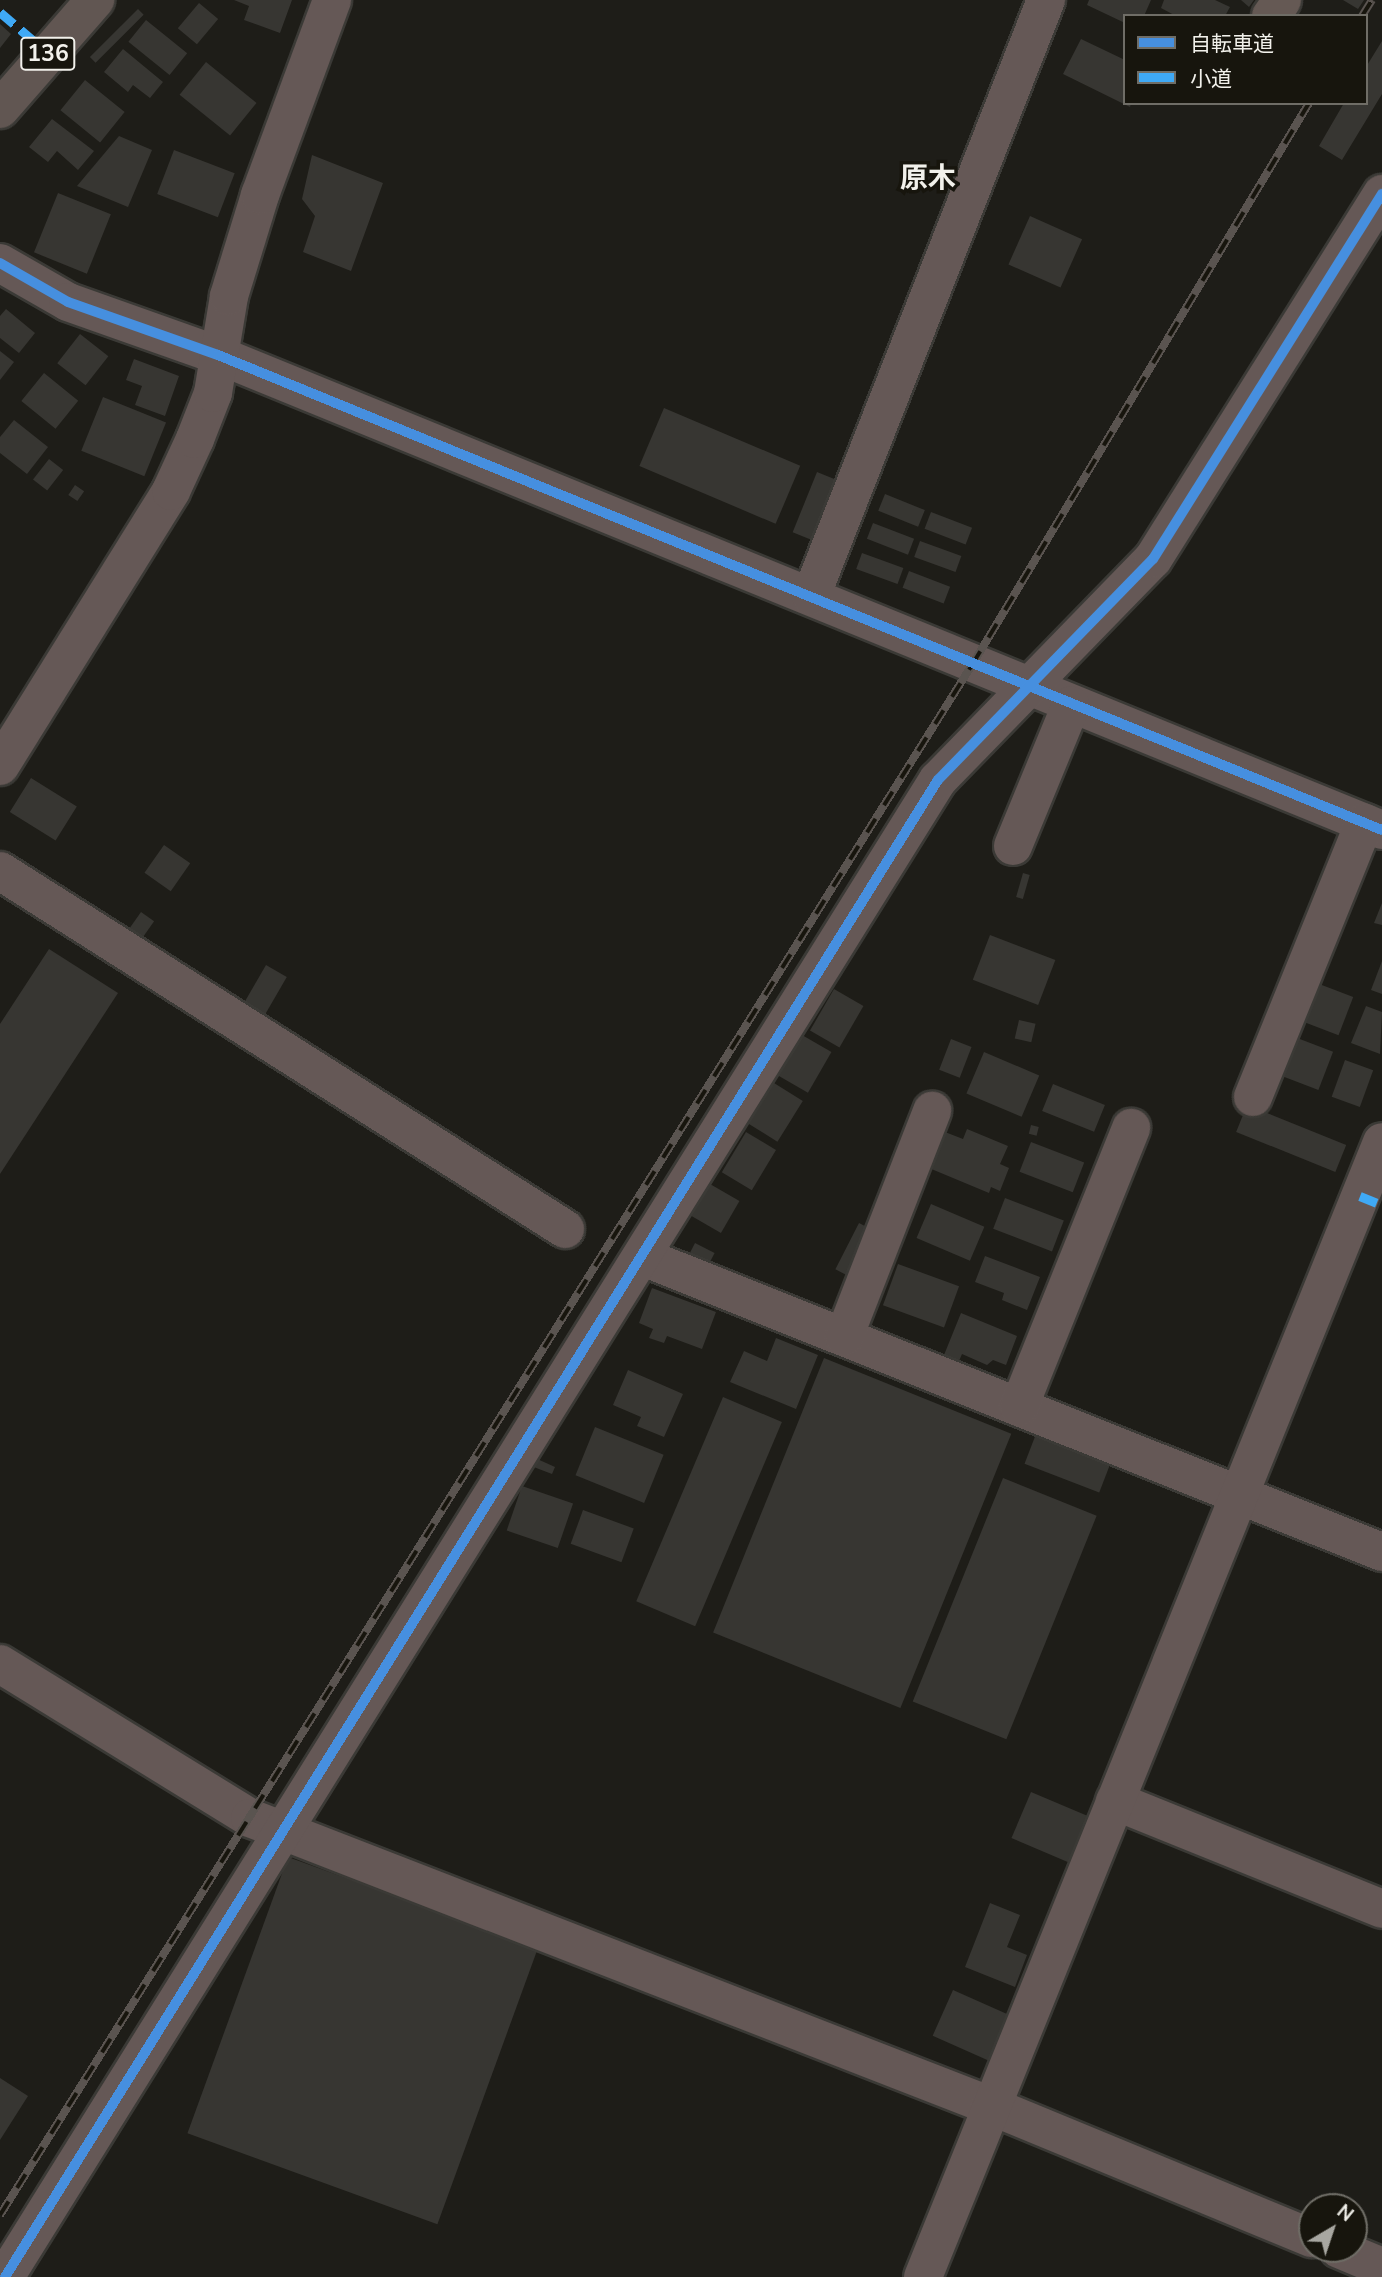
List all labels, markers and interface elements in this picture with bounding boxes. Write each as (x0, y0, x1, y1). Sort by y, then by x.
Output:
legend (1123, 14, 1368, 105)
text: 自転車道 (1190, 30, 1274, 58)
road number: 136 (20, 34, 76, 74)
text: 小道 (1190, 65, 1232, 93)
district label: 原木 (900, 161, 956, 195)
north arrow (1298, 2193, 1368, 2263)
text: N (1331, 2199, 1359, 2228)

